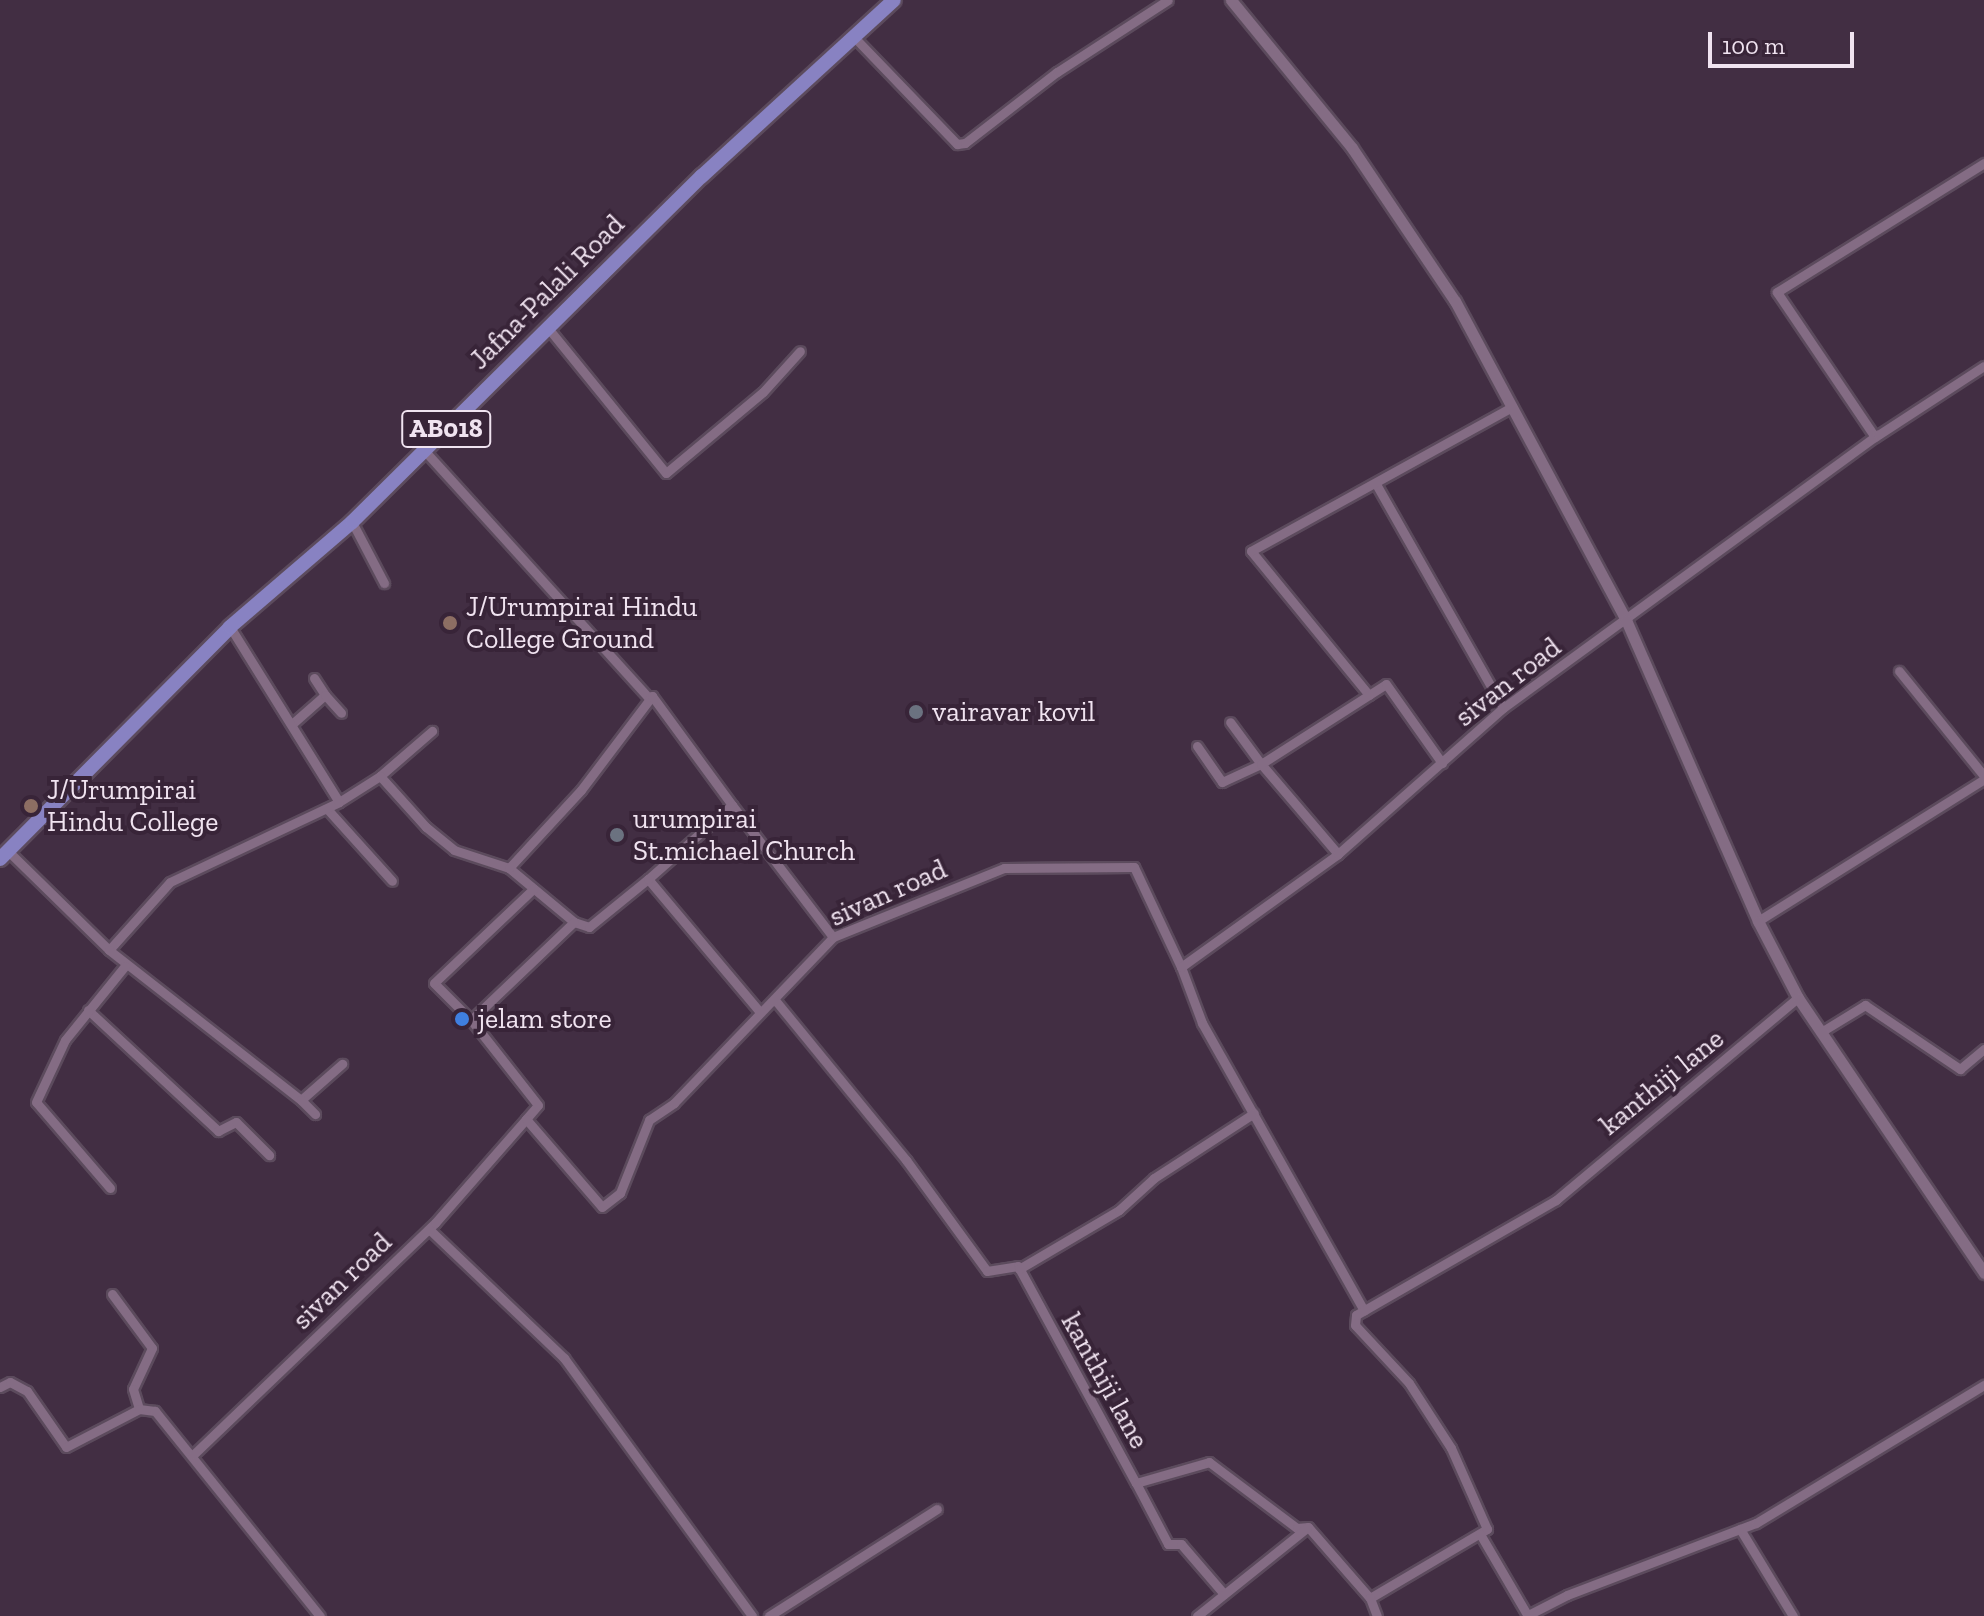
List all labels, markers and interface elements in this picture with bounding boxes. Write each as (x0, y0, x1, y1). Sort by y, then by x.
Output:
scale bar (1712, 16, 1858, 66)
text: 100 m (1722, 31, 1785, 60)
street label: Jafna-Palali Road (463, 208, 631, 376)
road number: AB018 (400, 407, 492, 451)
place label: J/Urumpirai Hindu College Ground (466, 590, 698, 656)
marker: J/Urumpirai Hindu College Ground (441, 614, 459, 632)
street label: sivan road (1448, 630, 1568, 734)
place label: vairavar kovil (932, 695, 1096, 729)
marker: vairavar kovil (907, 703, 925, 721)
place label: J/Urumpirai Hindu College (47, 773, 218, 839)
marker: J/Urumpirai Hindu College (22, 797, 40, 815)
place label: urumpirai St.michael Church (633, 802, 855, 868)
marker: urumpirai St.michael Church (608, 826, 626, 844)
street label: sivan road (824, 852, 952, 934)
place label: jelam store (478, 1002, 612, 1036)
marker: jelam store (453, 1010, 471, 1028)
street label: kanthiji lane (1593, 1022, 1731, 1142)
street label: sivan road (285, 1226, 399, 1336)
street label: kanthiji lane (1054, 1307, 1156, 1455)

